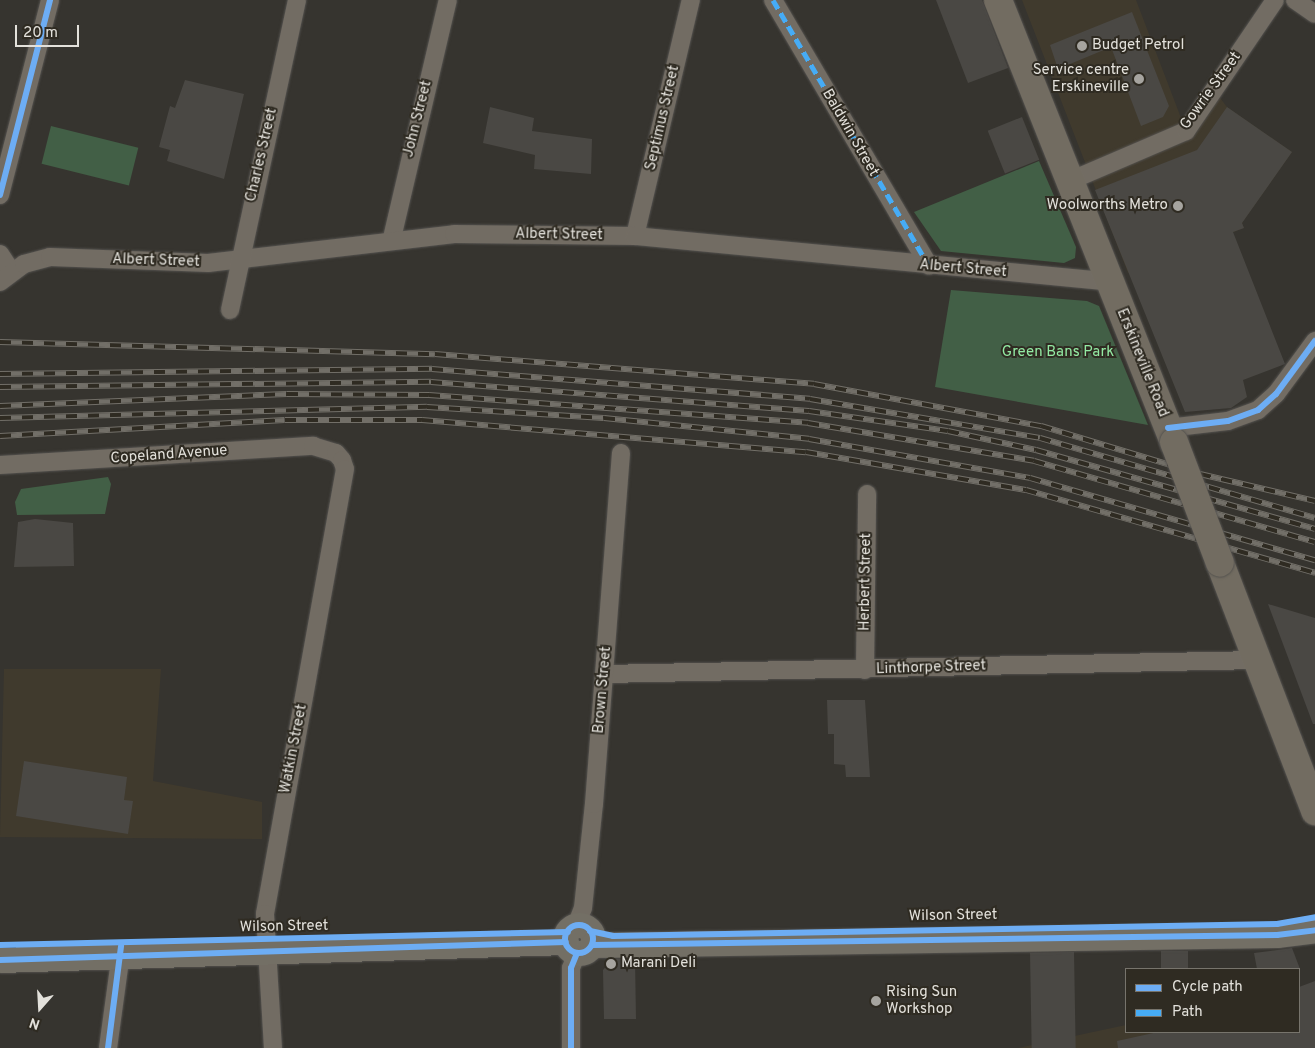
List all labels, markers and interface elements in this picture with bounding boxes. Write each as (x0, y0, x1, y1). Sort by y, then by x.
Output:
scale bar (18, 15, 81, 47)
text: 20 m (23, 24, 58, 43)
place label: Budget Petrol (1092, 37, 1184, 55)
marker: Budget Petrol (1076, 40, 1088, 52)
street label: Gowrie Street (1177, 49, 1245, 133)
place label: Service centre Erskineville (1033, 61, 1129, 96)
street label: Septimus Street (642, 64, 684, 172)
marker: Service centre Erskineville (1133, 73, 1145, 85)
street label: John Street (400, 79, 436, 159)
street label: Baldwin Street (818, 86, 882, 180)
street label: Charles Street (242, 106, 282, 204)
place label: Woolworths Metro (1047, 197, 1168, 215)
marker: Woolworths Metro (1172, 200, 1184, 212)
street label: Albert Street (515, 225, 603, 245)
street label: Albert Street (112, 250, 200, 272)
street label: Albert Street (919, 256, 1007, 282)
street label: Erskineville Road (1112, 306, 1172, 420)
park label: Green Bans Park (1002, 344, 1114, 362)
street label: Copeland Avenue (110, 442, 228, 468)
street label: Herbert Street (856, 533, 876, 631)
street label: Brown Street (590, 646, 616, 734)
street label: Linthorpe Street (876, 657, 986, 679)
street label: Watkin Street (277, 703, 311, 795)
street label: Wilson Street (908, 906, 998, 926)
street label: Wilson Street (239, 917, 329, 937)
place label: Marani Deli (621, 955, 696, 973)
marker: Marani Deli (605, 958, 617, 970)
legend (1125, 968, 1300, 1033)
text: Cycle path (1172, 978, 1243, 997)
north arrow (15, 983, 65, 1033)
place label: Rising Sun Workshop (886, 983, 957, 1018)
marker: Rising Sun Workshop (870, 995, 882, 1007)
text: Path (1172, 1003, 1203, 1022)
text: N (27, 1013, 42, 1032)

